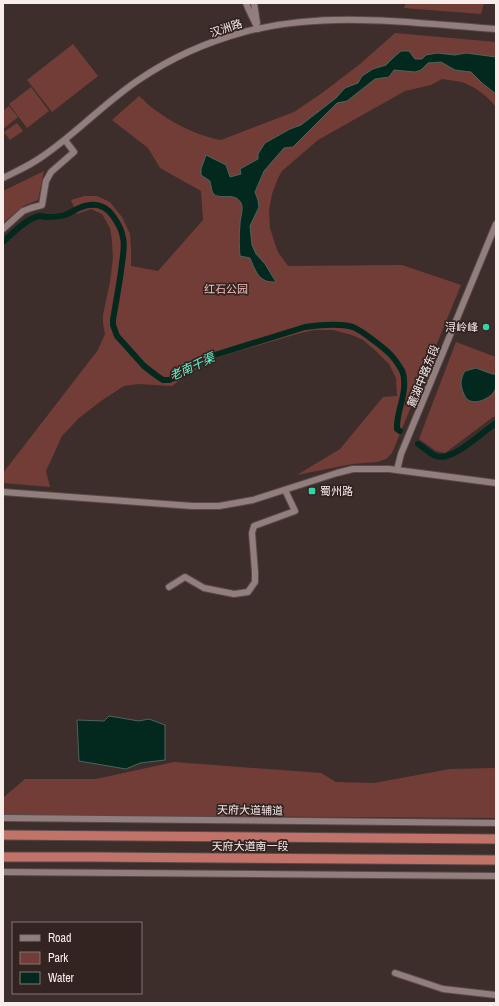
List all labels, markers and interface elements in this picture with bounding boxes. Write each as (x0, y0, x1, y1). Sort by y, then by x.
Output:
street label: 汉洲路 (208, 16, 244, 40)
park label: 红石公园 (204, 282, 248, 296)
place label: 浔岭峰 (445, 320, 478, 334)
marker: 浔岭峰 (481, 322, 491, 332)
street label: 麓湖中路东段 (404, 343, 442, 409)
water label: 老南干渠 (167, 349, 219, 384)
place label: 蜀州路 (320, 484, 353, 498)
marker: 蜀州路 (307, 486, 317, 496)
street label: 天府大道辅道 (217, 802, 283, 818)
street label: 天府大道南一段 (212, 839, 289, 853)
legend (12, 922, 142, 994)
text: Road (48, 930, 72, 946)
text: Park (48, 950, 68, 966)
text: Water (48, 970, 75, 986)

